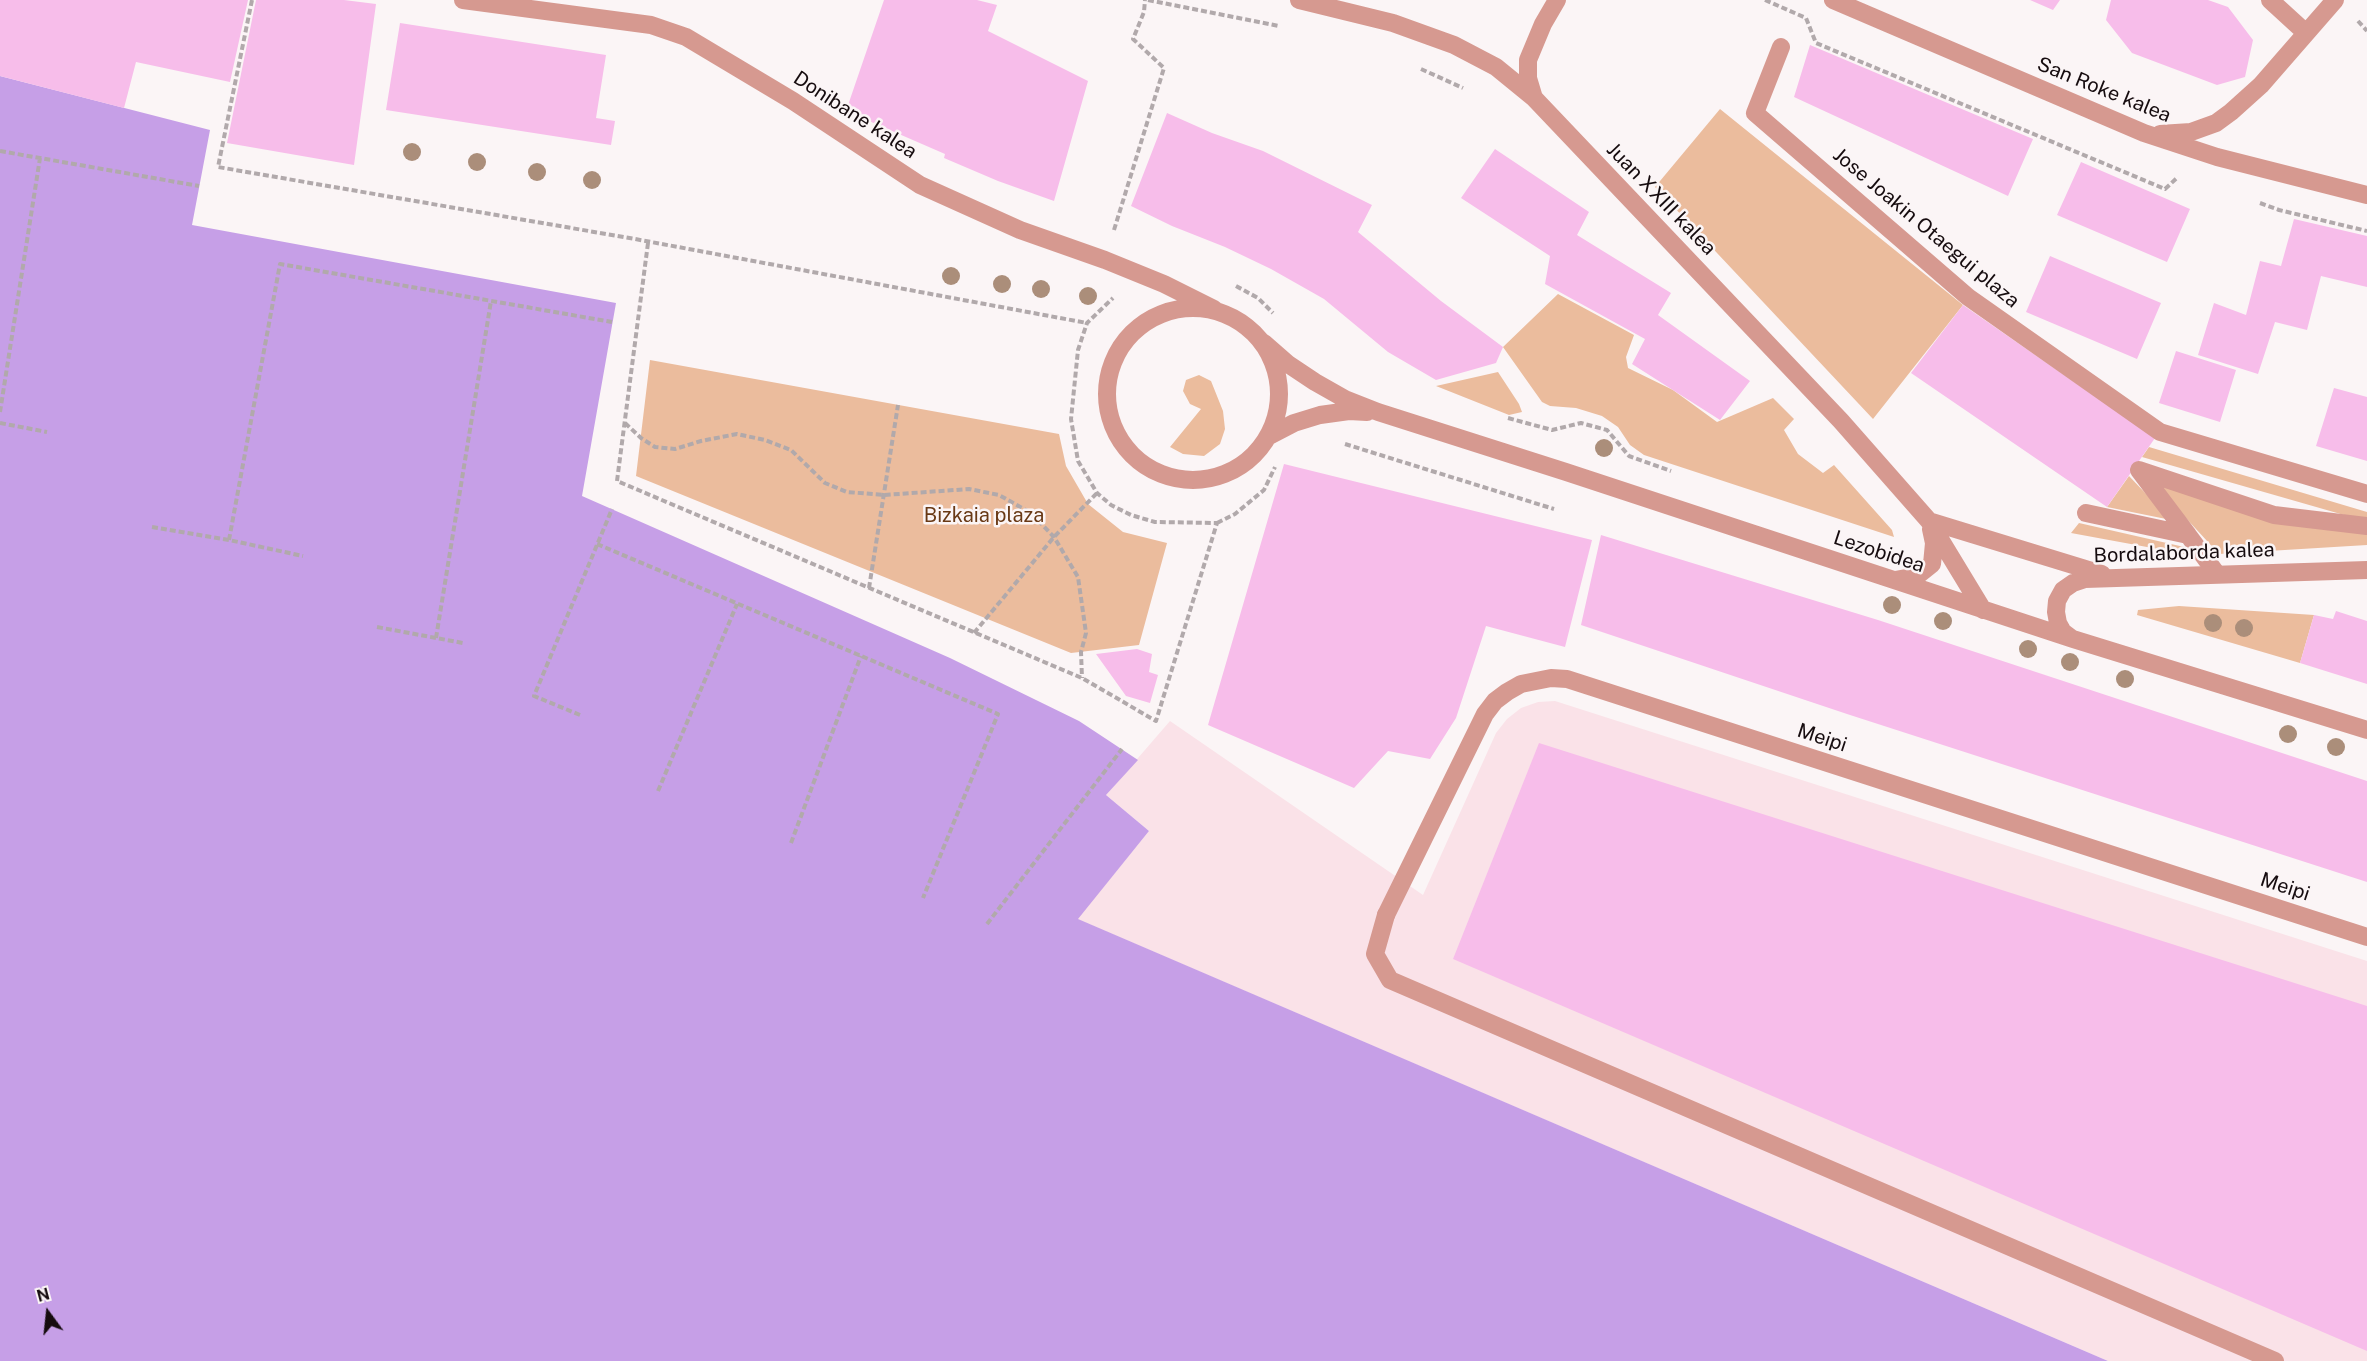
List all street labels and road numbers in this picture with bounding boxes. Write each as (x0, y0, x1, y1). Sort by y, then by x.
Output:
street label: San Roke kalea (2034, 52, 2174, 128)
street label: Donibane kalea (789, 66, 921, 164)
street label: Juan XXIII kalea (1601, 138, 1721, 260)
street label: Jose Joakin Otaegui plaza (1828, 143, 2024, 313)
street label: Lezobidea (1831, 526, 1927, 578)
street label: Bordalaborda kalea (2093, 538, 2275, 568)
street label: Meipi (1794, 719, 1850, 757)
street label: Meipi (2257, 868, 2313, 906)

